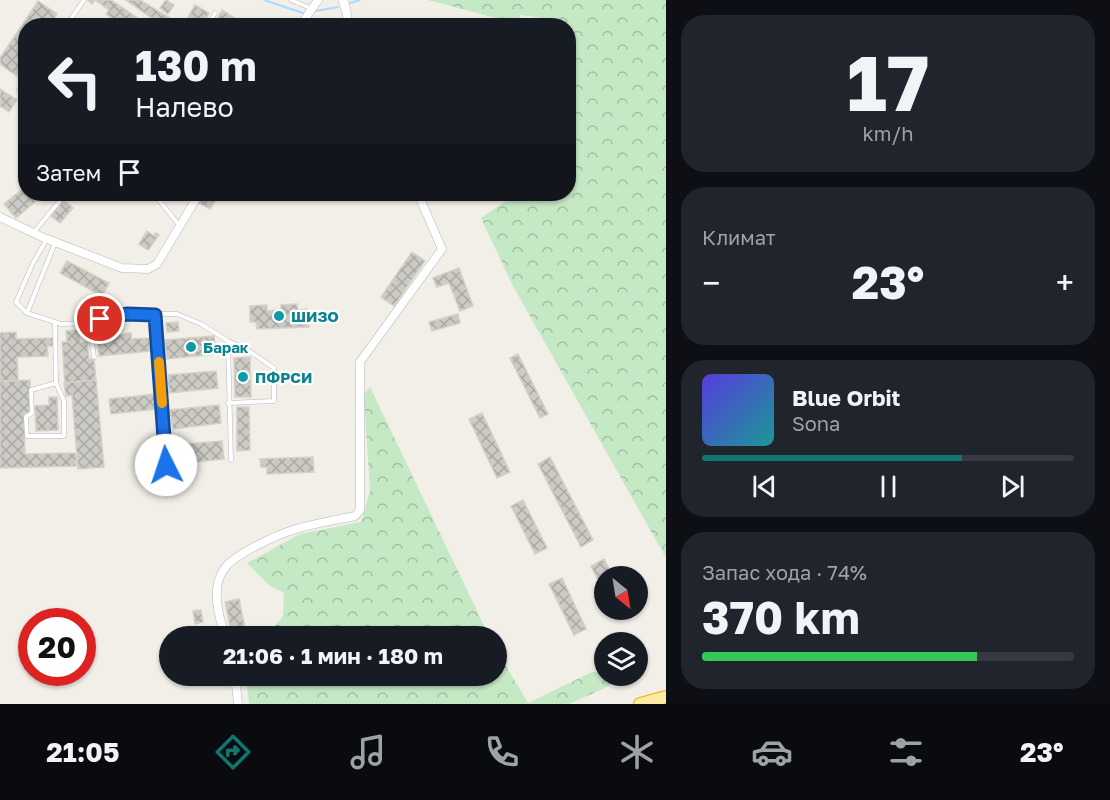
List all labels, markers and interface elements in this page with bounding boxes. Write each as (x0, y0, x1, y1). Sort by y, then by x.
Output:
text: 17 (847, 35, 929, 128)
text: 130 m (135, 40, 257, 90)
icon: left (36, 42, 114, 120)
text: Налево (135, 91, 234, 123)
text: km/h (863, 121, 913, 145)
icon: arrive (113, 156, 146, 189)
text: Затем (36, 159, 101, 186)
text: Климат (702, 225, 776, 249)
text: 23° (852, 255, 924, 309)
text: − (702, 263, 720, 302)
text: + (1056, 263, 1074, 302)
pin (74, 293, 125, 344)
icon: arrive (83, 302, 116, 335)
place label: ШИЗО (291, 307, 339, 325)
marker: ШИЗО (272, 309, 286, 323)
place label: Барак (203, 338, 249, 356)
marker: Барак (184, 340, 198, 354)
place label: ПФРСИ (255, 368, 312, 386)
marker: ПФРСИ (236, 370, 250, 384)
text: Blue Orbit (792, 384, 900, 411)
text: Sona (792, 411, 840, 435)
position arrow (134, 433, 198, 497)
icon: previous (748, 470, 781, 503)
icon: pause (872, 470, 905, 503)
icon: next (996, 470, 1029, 503)
text: Запас хода · 74% (702, 560, 867, 584)
north arrow (594, 566, 648, 620)
map controls (594, 566, 648, 686)
text: 370 km (702, 590, 860, 644)
speed limit sign: 20 (18, 608, 96, 686)
button: layers (594, 632, 648, 686)
text: 21:06 · 1 мин · 180 m (223, 642, 443, 669)
icon: directions (212, 731, 254, 773)
icon: music (347, 731, 389, 773)
icon: phone (481, 731, 523, 773)
icon: climate (616, 731, 658, 773)
icon: car (751, 731, 793, 773)
icon: filters (885, 731, 927, 773)
text: 21:05 (46, 736, 119, 768)
text: 23° (1020, 736, 1064, 768)

